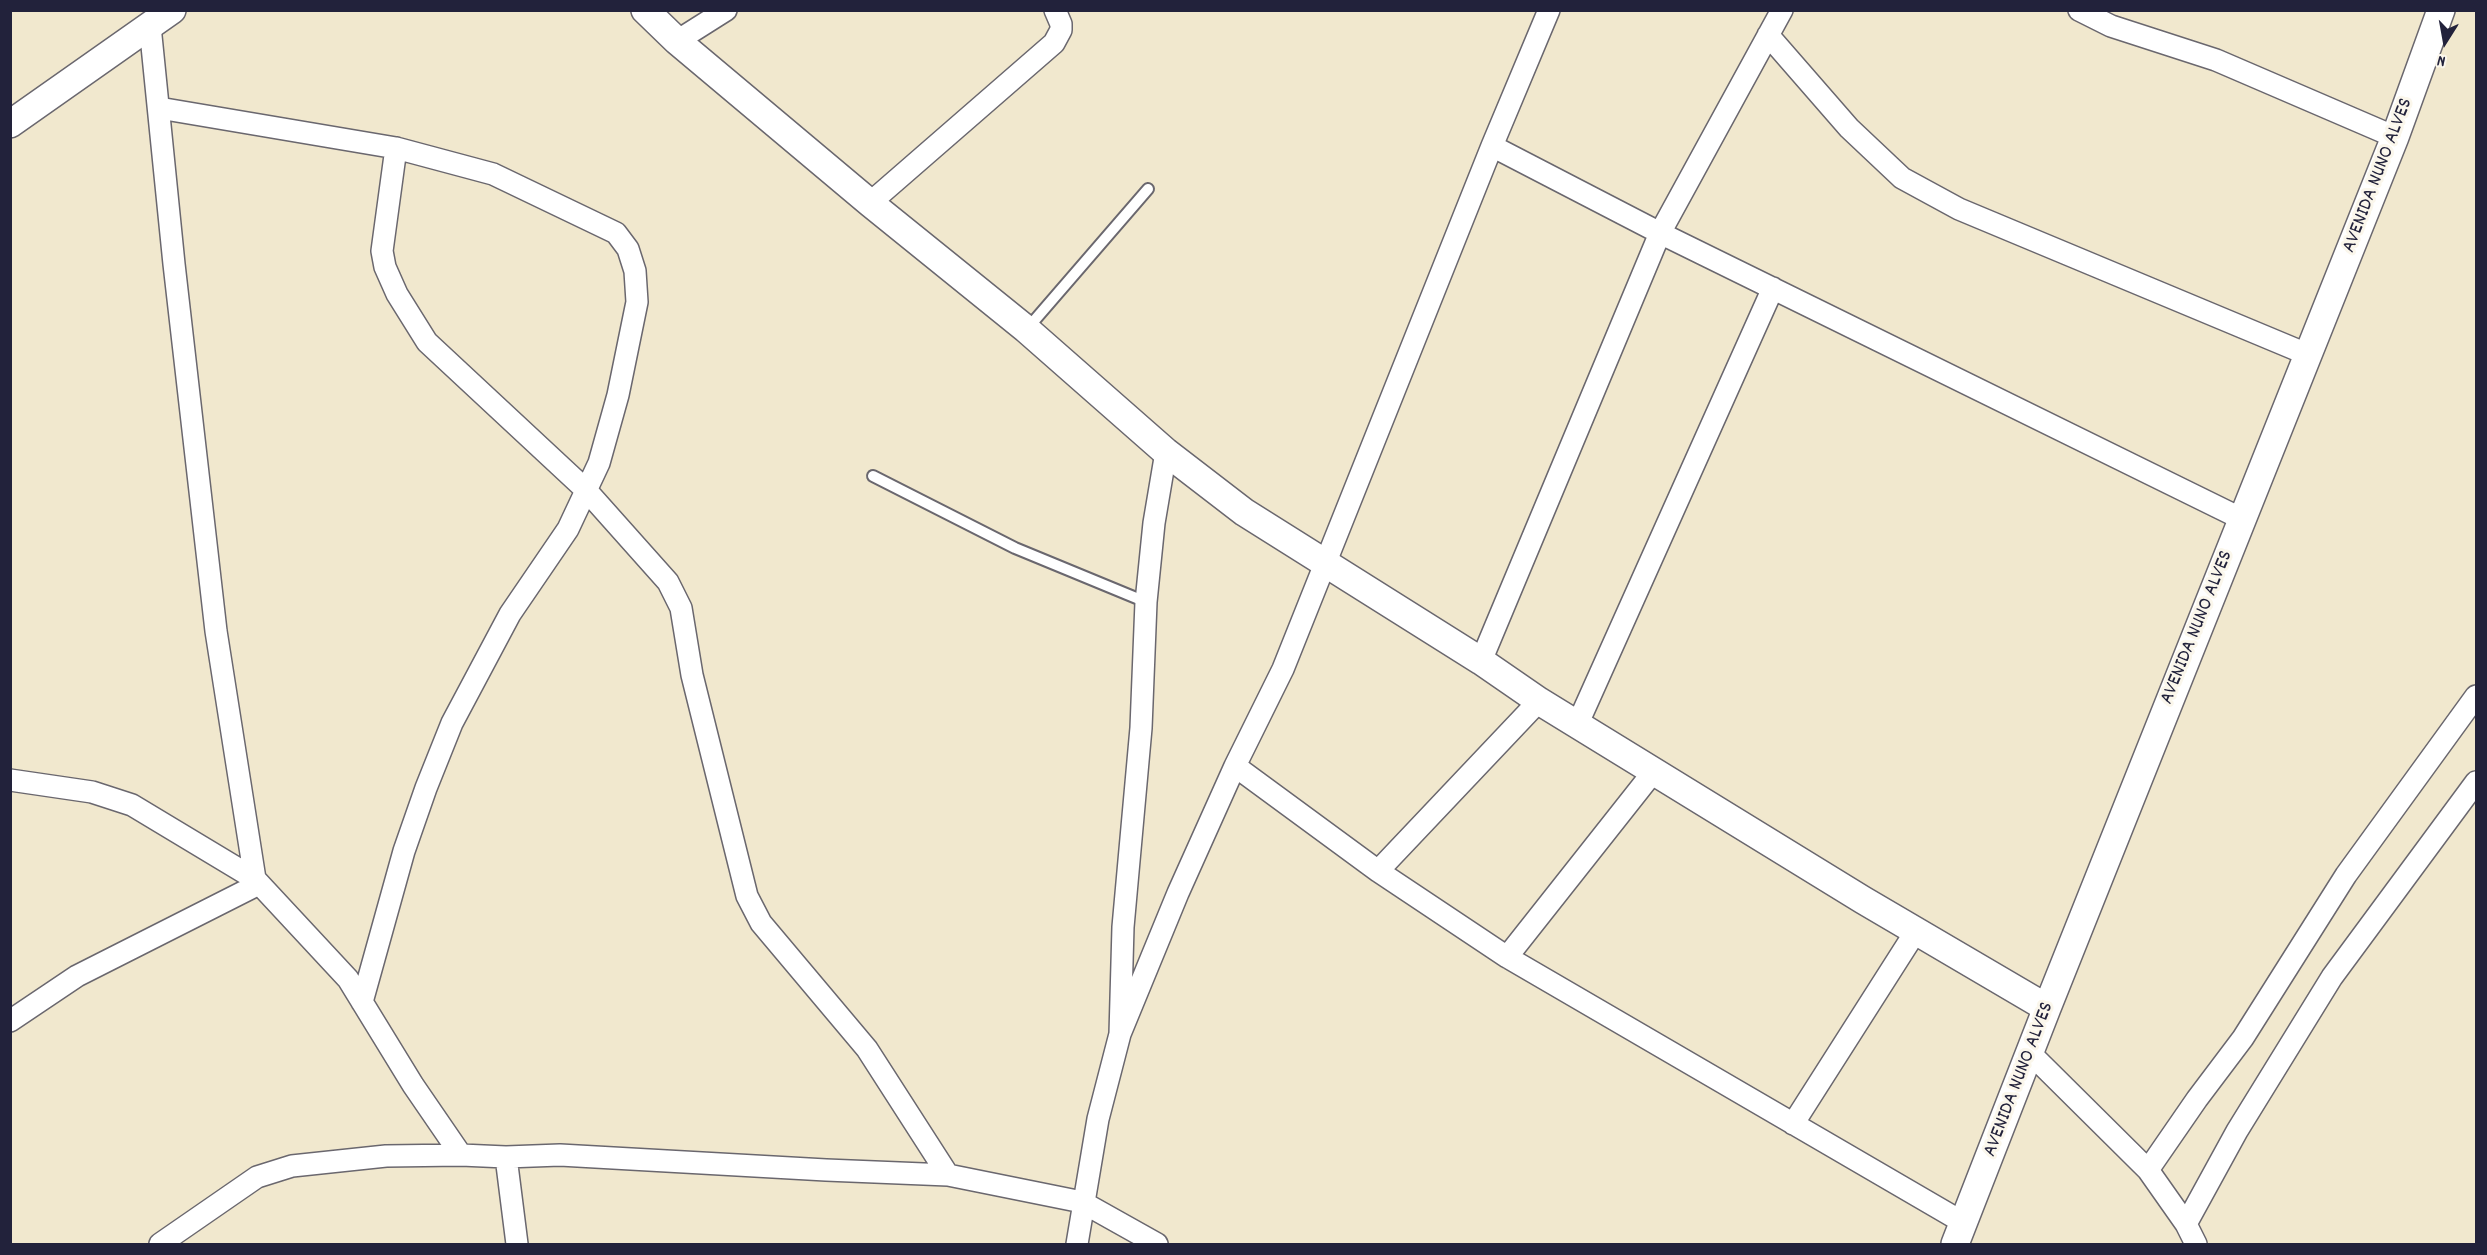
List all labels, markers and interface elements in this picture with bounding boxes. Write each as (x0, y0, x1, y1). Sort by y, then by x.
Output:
north arrow (2415, 12, 2475, 72)
text: N (2435, 48, 2448, 72)
street label: AVENIDA NUNO ALVES (2338, 95, 2420, 257)
street label: AVENIDA NUNO ALVES (2156, 548, 2240, 708)
street label: AVENIDA NUNO ALVES (1979, 999, 2061, 1161)

